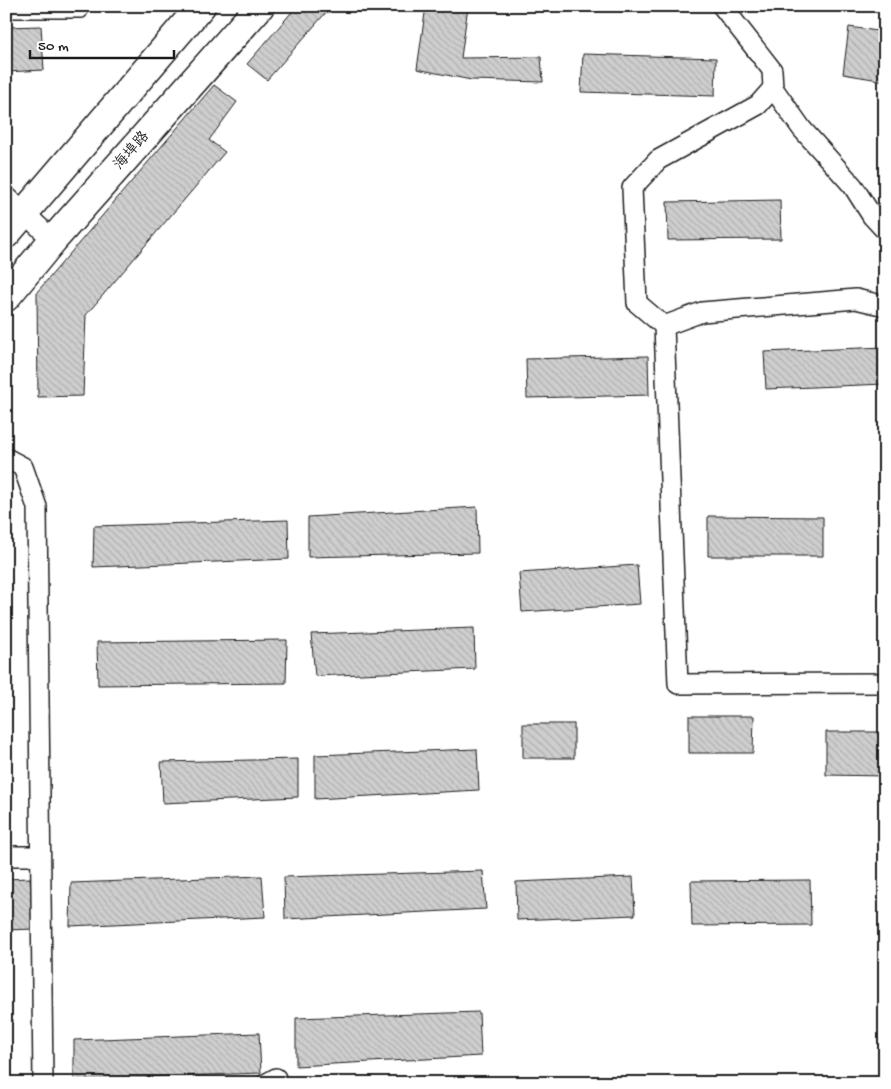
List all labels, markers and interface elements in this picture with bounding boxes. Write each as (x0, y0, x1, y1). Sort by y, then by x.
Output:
scale bar (30, 28, 174, 60)
text: 50 m (38, 38, 69, 56)
street label: 海埠路 (110, 128, 154, 174)

